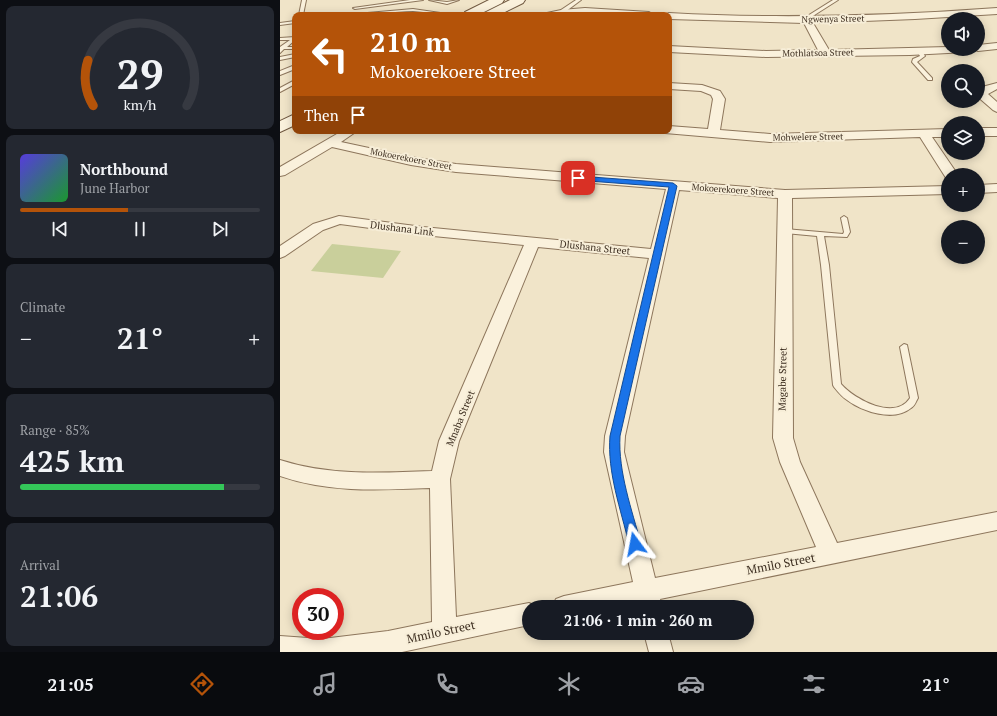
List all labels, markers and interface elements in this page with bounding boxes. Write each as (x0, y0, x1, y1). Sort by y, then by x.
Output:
street label: Ngwenya Street (801, 12, 865, 26)
map controls (941, 12, 985, 264)
button: sound (941, 12, 985, 56)
text: 210 m (370, 23, 451, 60)
icon: left (304, 28, 356, 80)
text: 29 (116, 45, 164, 100)
street label: Mothlatsoa Street (782, 46, 855, 60)
text: Mokoerekoere Street (370, 59, 536, 83)
button: search (941, 64, 985, 108)
text: km/h (124, 94, 157, 113)
icon: arrive (347, 104, 369, 126)
text: Then (304, 105, 339, 125)
button: layers (941, 116, 985, 160)
street label: Mohwelere Street (773, 130, 844, 144)
street label: Mokoerekoere Street (369, 145, 454, 173)
text: Northbound (80, 159, 168, 179)
pin (561, 161, 595, 195)
icon: arrive (567, 167, 589, 189)
button: + (941, 168, 985, 212)
text: June Harbor (80, 179, 150, 197)
street label: Mokoerekoere Street (691, 181, 775, 199)
icon: previous (49, 218, 71, 240)
icon: pause (129, 218, 151, 240)
icon: next (209, 218, 231, 240)
street label: Dlushana Link (369, 218, 435, 239)
button: − (941, 220, 985, 264)
street label: Dlushana Street (559, 237, 631, 258)
text: Climate (20, 298, 65, 316)
text: 21° (117, 318, 163, 358)
text: − (20, 324, 32, 353)
text: + (248, 324, 260, 353)
street label: Magabe Street (775, 347, 790, 411)
street label: Mnaba Street (443, 388, 478, 448)
text: Range · 85% (20, 421, 90, 439)
text: 425 km (20, 441, 124, 481)
position arrow (614, 523, 656, 565)
street label: Mmilo Street (745, 549, 817, 578)
text: Arrival (20, 556, 60, 574)
text: 21:06 (20, 576, 98, 616)
speed limit sign: 30 (292, 588, 344, 640)
text: 21:06 · 1 min · 260 m (564, 610, 712, 630)
street label: Mmilo Street (405, 617, 477, 646)
icon: directions (188, 670, 216, 698)
icon: music (311, 670, 339, 698)
icon: phone (433, 670, 461, 698)
icon: climate (555, 670, 583, 698)
icon: car (677, 670, 705, 698)
icon: filters (800, 670, 828, 698)
text: 21:05 (47, 672, 94, 696)
text: 21° (922, 672, 950, 696)

